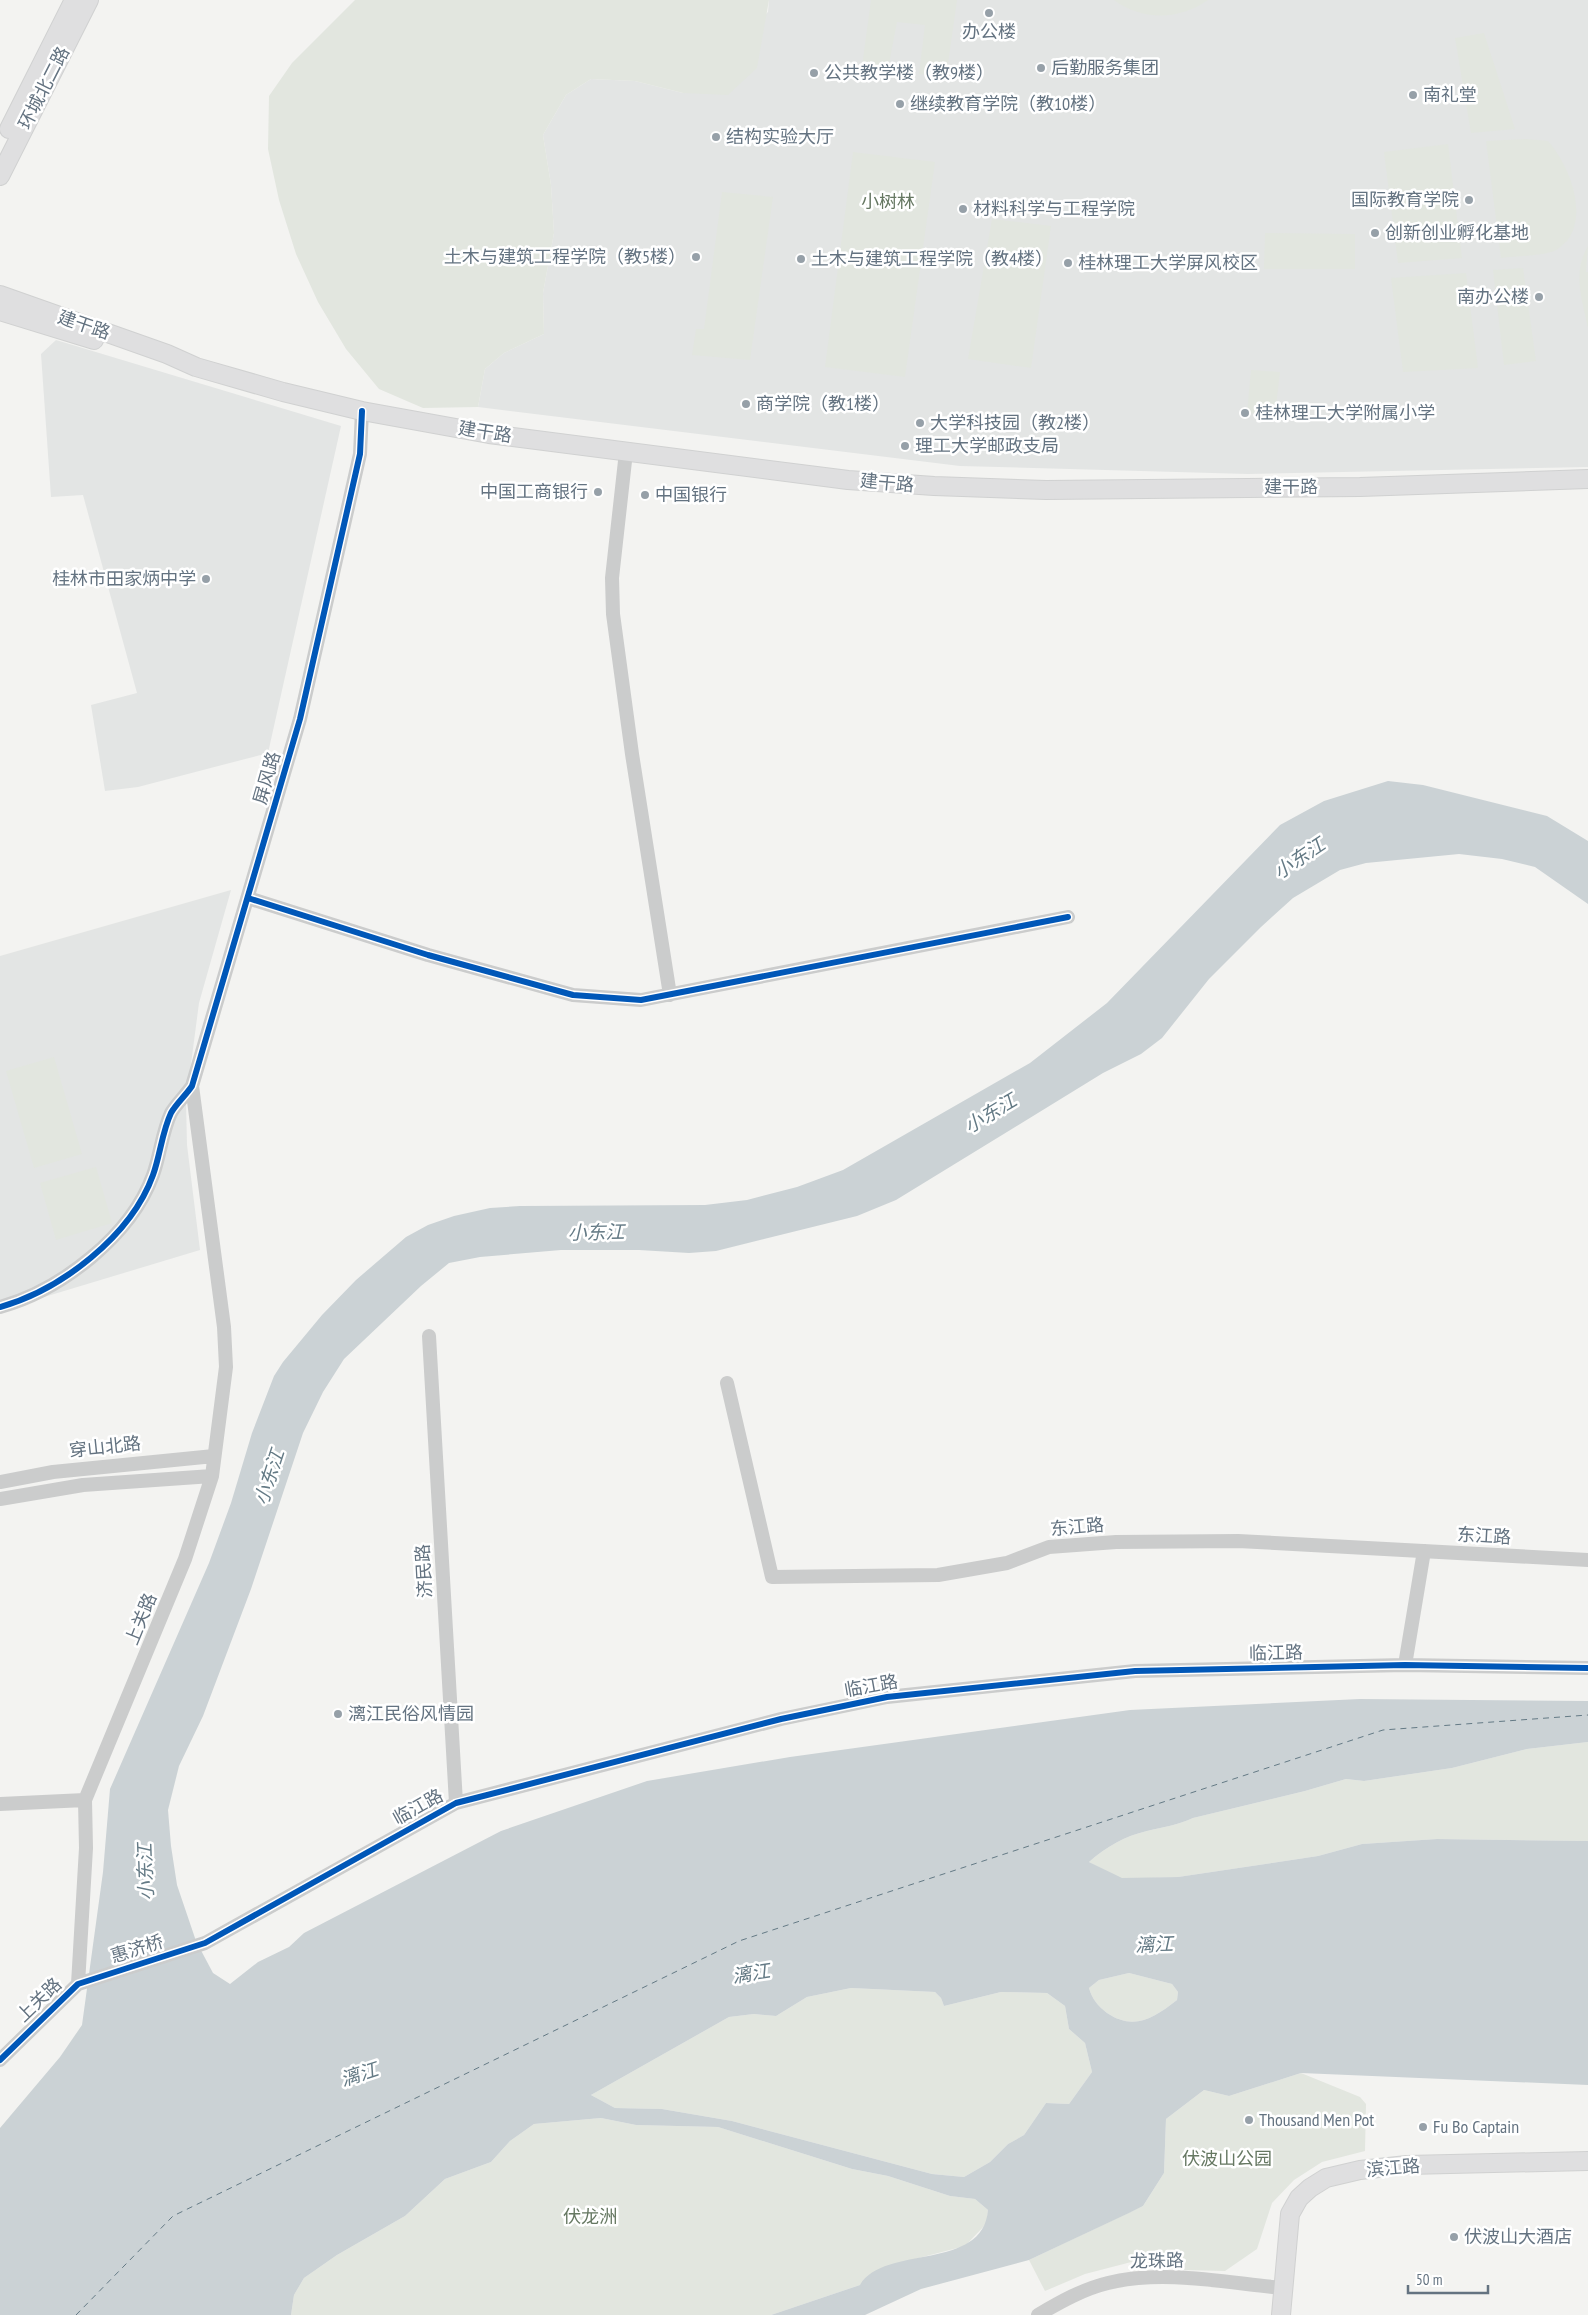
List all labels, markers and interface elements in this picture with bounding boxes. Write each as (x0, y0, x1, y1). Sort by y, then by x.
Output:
marker: 办公楼 (983, 7, 995, 19)
place label: 办公楼 (962, 20, 1016, 43)
street label: 环城北二路 (13, 42, 74, 133)
place label: 后勤服务集团 (1051, 56, 1159, 79)
place label: 公共教学楼（教9楼） (824, 61, 994, 84)
marker: 后勤服务集团 (1035, 62, 1047, 74)
marker: 公共教学楼（教9楼） (808, 67, 820, 79)
place label: 南礼堂 (1423, 83, 1477, 106)
marker: 南礼堂 (1407, 89, 1419, 101)
place label: 继续教育学院（教10楼） (910, 92, 1106, 115)
marker: 继续教育学院（教10楼） (894, 98, 906, 110)
place label: 结构实验大厅 (726, 125, 834, 148)
marker: 结构实验大厅 (710, 131, 722, 143)
place label: 国际教育学院 (1351, 188, 1459, 211)
park label: 小树林 (861, 190, 915, 213)
marker: 国际教育学院 (1463, 194, 1475, 206)
place label: 材料科学与工程学院 (973, 197, 1135, 220)
marker: 材料科学与工程学院 (957, 203, 969, 215)
place label: 创新创业孵化基地 (1385, 221, 1529, 244)
marker: 创新创业孵化基地 (1369, 227, 1381, 239)
place label: 土木与建筑工程学院（教5楼） (444, 245, 686, 268)
place label: 土木与建筑工程学院（教4楼） (811, 247, 1053, 270)
marker: 土木与建筑工程学院（教5楼） (690, 251, 702, 263)
place label: 桂林理工大学屏风校区 (1078, 251, 1258, 274)
marker: 土木与建筑工程学院（教4楼） (795, 253, 807, 265)
marker: 桂林理工大学屏风校区 (1062, 257, 1074, 269)
place label: 南办公楼 (1457, 285, 1529, 308)
marker: 南办公楼 (1533, 291, 1545, 303)
street label: 建干路 (55, 305, 113, 344)
place label: 商学院（教1楼） (756, 392, 890, 415)
marker: 商学院（教1楼） (740, 398, 752, 410)
place label: 桂林理工大学附属小学 (1255, 401, 1435, 424)
marker: 桂林理工大学附属小学 (1239, 407, 1251, 419)
place label: 大学科技园（教2楼） (930, 411, 1100, 434)
street label: 建干路 (457, 416, 514, 447)
marker: 大学科技园（教2楼） (914, 417, 926, 429)
place label: 理工大学邮政支局 (915, 434, 1059, 457)
marker: 理工大学邮政支局 (899, 440, 911, 452)
street label: 建干路 (859, 469, 915, 496)
street label: 建干路 (1264, 475, 1318, 498)
place label: 中国工商银行 (480, 480, 588, 503)
place label: 中国银行 (655, 483, 727, 506)
marker: 中国工商银行 (592, 486, 604, 498)
marker: 中国银行 (639, 489, 651, 501)
place label: 桂林市田家炳中学 (52, 567, 196, 590)
marker: 桂林市田家炳中学 (200, 573, 212, 585)
street label: 屏风路 (248, 749, 285, 807)
water label: 小东江 (1269, 831, 1331, 884)
water label: 小东江 (959, 1087, 1022, 1138)
water label: 小东江 (567, 1219, 627, 1244)
street label: 穿山北路 (68, 1431, 142, 1462)
water label: 小东江 (249, 1444, 290, 1508)
street label: 东江路 (1049, 1513, 1105, 1540)
street label: 东江路 (1456, 1523, 1512, 1548)
street label: 济民路 (411, 1543, 436, 1599)
street label: 上关路 (120, 1589, 161, 1648)
street label: 临江路 (1249, 1641, 1303, 1664)
street label: 临江路 (842, 1669, 899, 1702)
place label: 漓江民俗风情园 (348, 1702, 474, 1725)
marker: 漓江民俗风情园 (332, 1708, 344, 1720)
street label: 临江路 (389, 1783, 447, 1830)
water label: 小东江 (132, 1841, 158, 1901)
street label: 惠济桥 (108, 1930, 166, 1967)
water label: 漓江 (1135, 1931, 1175, 1957)
water label: 漓江 (730, 1958, 774, 1988)
street label: 上关路 (11, 1973, 66, 2027)
water label: 漓江 (337, 2056, 383, 2091)
place label: Thousand Men Pot (1259, 2108, 1374, 2131)
marker: Thousand Men Pot (1243, 2114, 1255, 2126)
place label: Fu Bo Captain (1433, 2115, 1519, 2138)
marker: Fu Bo Captain (1417, 2121, 1429, 2133)
park label: 伏波山公园 (1182, 2147, 1272, 2170)
street label: 滨江路 (1365, 2154, 1421, 2181)
park label: 伏龙洲 (563, 2205, 617, 2228)
place label: 伏波山大酒店 (1464, 2225, 1572, 2248)
marker: 伏波山大酒店 (1448, 2231, 1460, 2243)
street label: 龙珠路 (1130, 2249, 1184, 2272)
scale bar (1408, 2262, 1488, 2294)
text: 50 m (1416, 2270, 1442, 2289)

